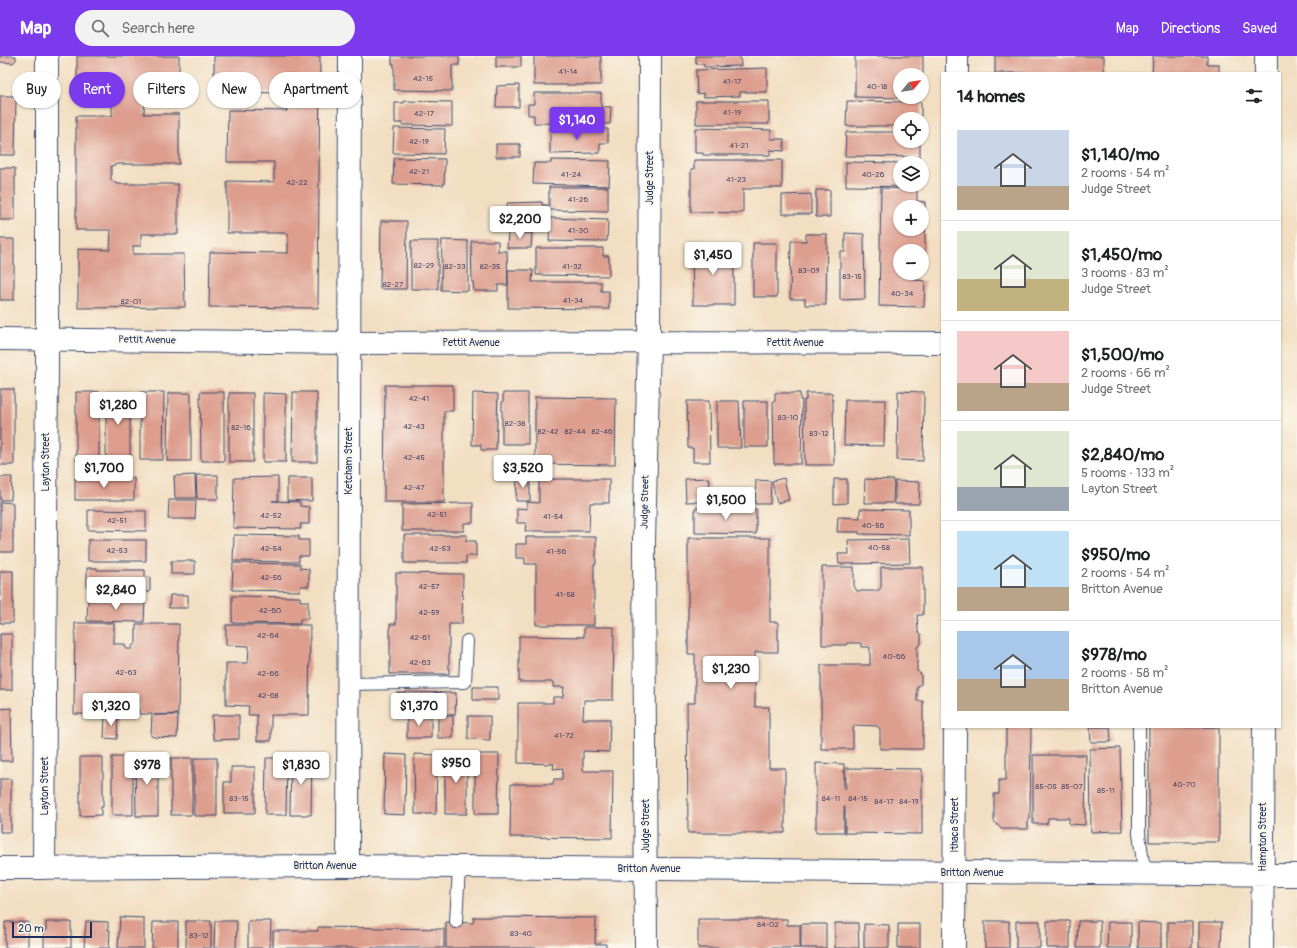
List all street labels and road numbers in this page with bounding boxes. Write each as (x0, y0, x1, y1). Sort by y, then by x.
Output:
street label: Judge Street (644, 150, 656, 205)
street label: Pettit Avenue (118, 334, 176, 346)
street label: Pettit Avenue (442, 337, 500, 349)
street label: Pettit Avenue (766, 337, 824, 349)
street label: Ketcham Street (343, 426, 355, 495)
street label: Layton Street (40, 432, 52, 491)
street label: Judge Street (639, 474, 651, 529)
street label: Layton Street (39, 756, 51, 815)
street label: Ithaca Street (949, 796, 961, 853)
street label: Judge Street (640, 798, 652, 853)
street label: Hampton Street (1257, 802, 1269, 871)
street label: Britton Avenue (294, 860, 357, 872)
street label: Britton Avenue (618, 863, 681, 875)
street label: Britton Avenue (941, 867, 1004, 879)

